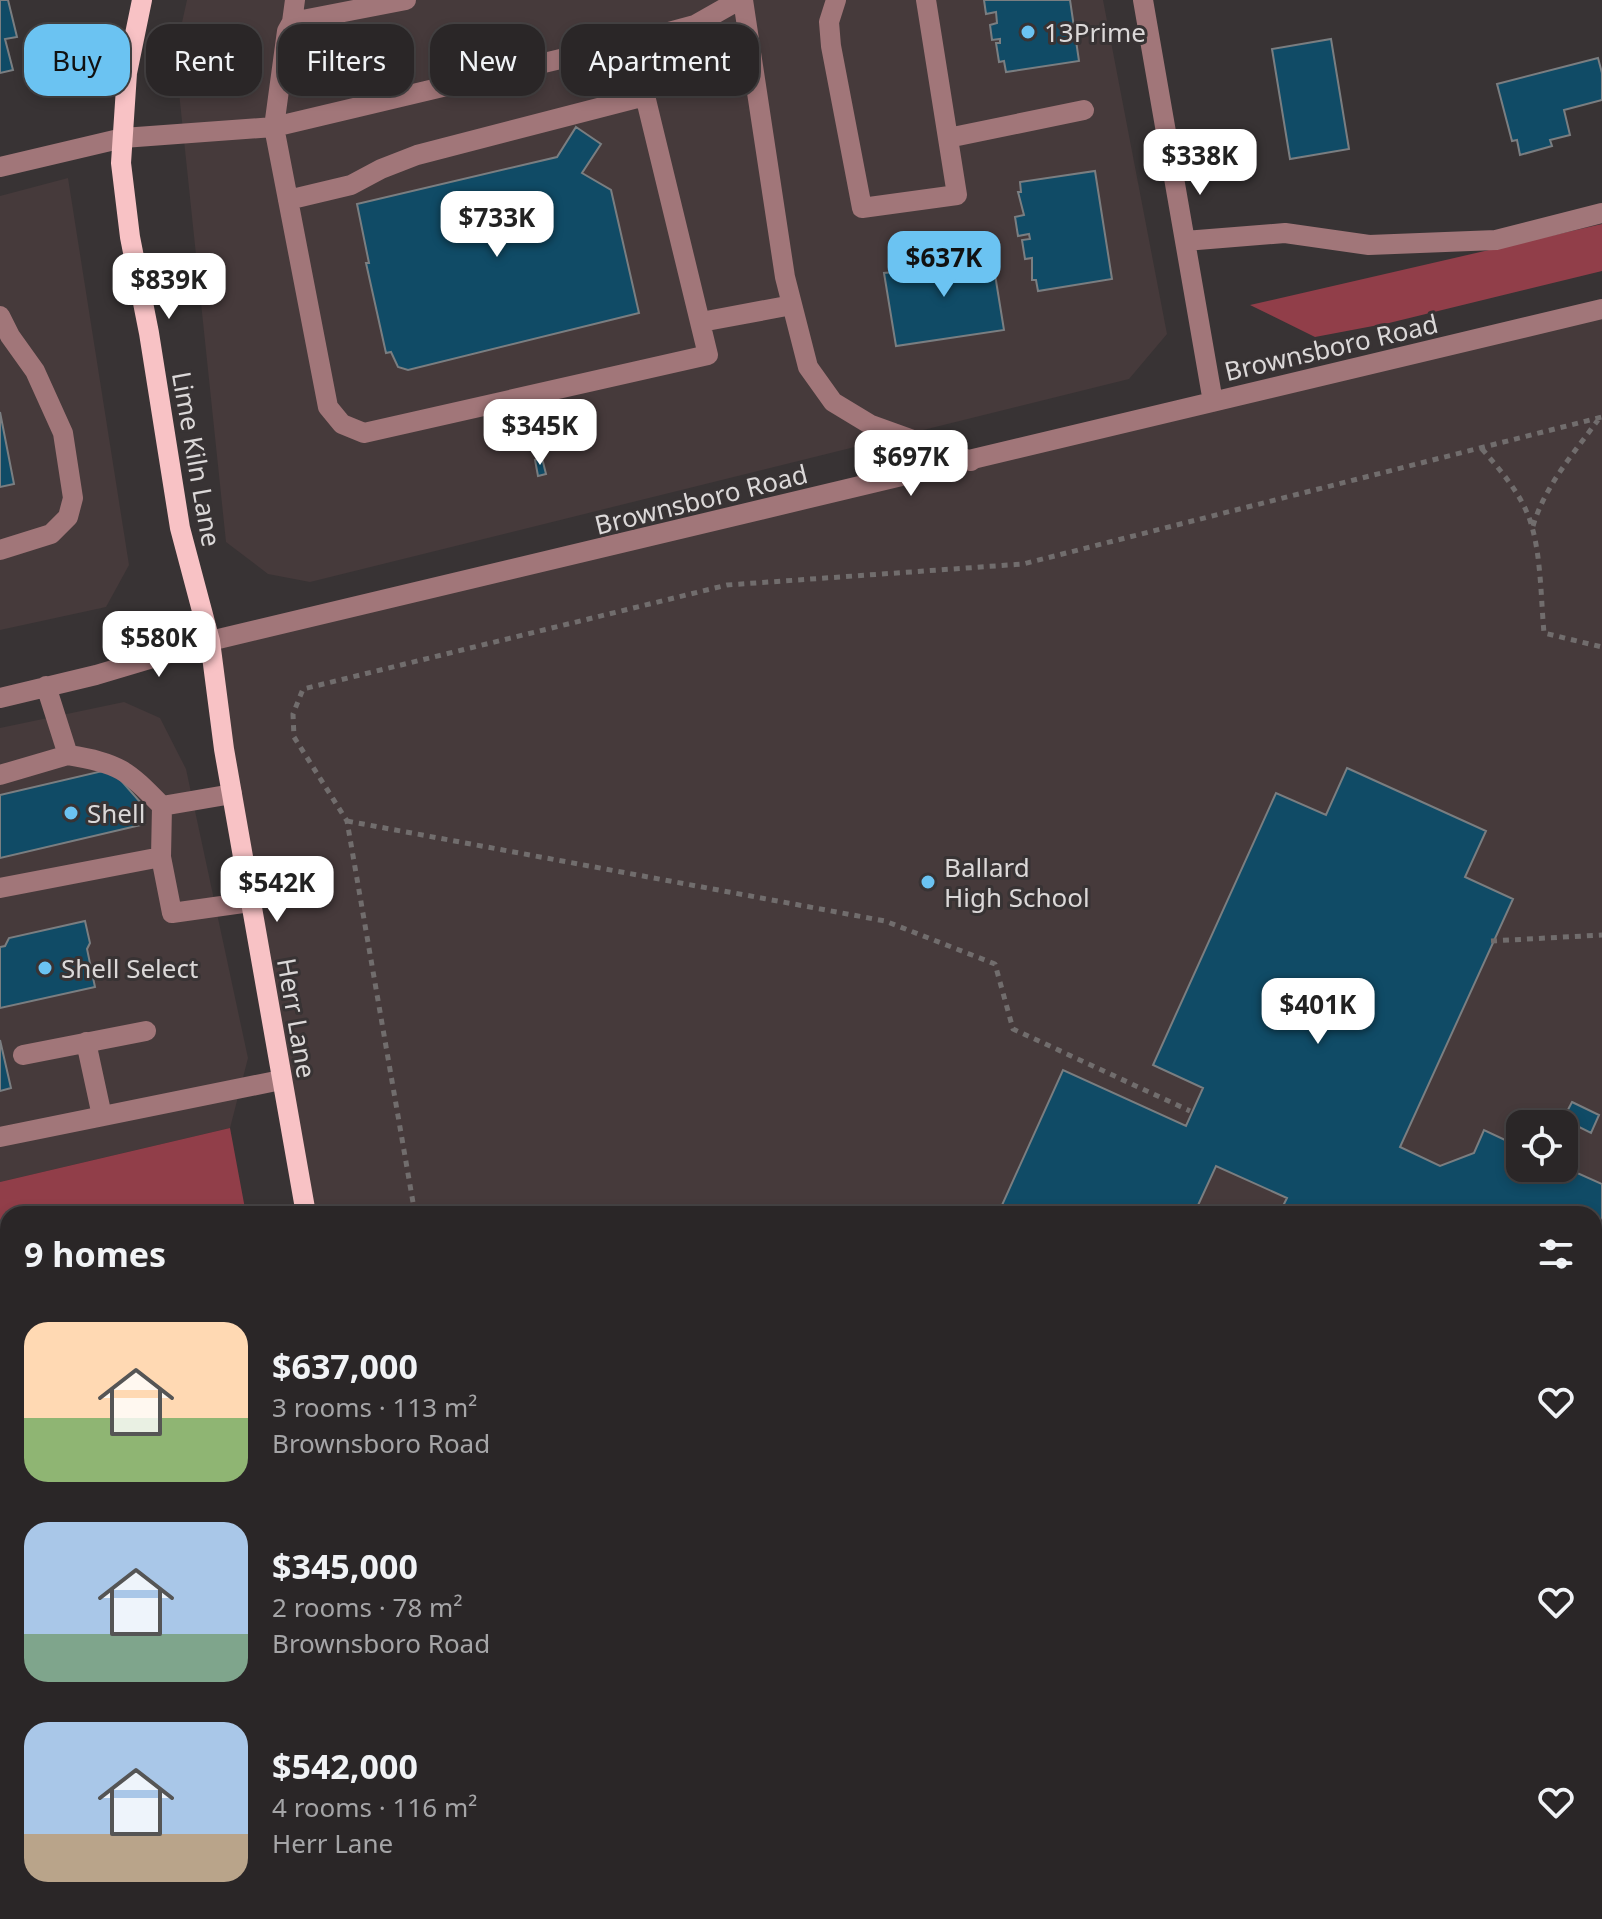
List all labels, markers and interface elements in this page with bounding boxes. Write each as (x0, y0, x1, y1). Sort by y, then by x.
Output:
place label: 13Prime (1044, 14, 1146, 50)
marker: 13Prime (1019, 23, 1037, 41)
chip: Buy (24, 24, 130, 96)
chip: Rent (146, 24, 262, 96)
chip: Filters (278, 24, 414, 96)
chip: New (430, 24, 545, 96)
chip: Apartment (561, 24, 759, 96)
pin: $338K (1144, 129, 1256, 197)
text: $338K (1162, 137, 1238, 173)
pin: $733K (441, 191, 553, 259)
text: $733K (459, 199, 535, 235)
pin: $637K (888, 231, 1000, 299)
text: $637K (906, 239, 982, 275)
pin: $839K (113, 253, 225, 321)
text: $839K (131, 261, 207, 297)
street label: Brownsboro Road (1221, 305, 1441, 389)
street label: Lime Kiln Lane (164, 369, 230, 549)
pin: $345K (484, 399, 596, 467)
text: $345K (502, 407, 578, 443)
pin: $697K (855, 430, 967, 498)
text: $697K (873, 438, 949, 474)
street label: Brownsboro Road (591, 455, 811, 543)
pin: $580K (103, 611, 215, 679)
text: $580K (121, 619, 197, 655)
place label: Shell (87, 795, 145, 831)
marker: Shell (62, 804, 80, 822)
place label: Ballard High School (944, 849, 1090, 915)
pin: $542K (221, 856, 333, 924)
text: $542K (239, 864, 315, 900)
marker: Ballard High School (919, 873, 937, 891)
place label: Shell Select (61, 950, 198, 986)
street label: Herr Lane (269, 955, 325, 1081)
marker: Shell Select (36, 959, 54, 977)
pin: $401K (1262, 978, 1374, 1046)
text: $401K (1280, 986, 1356, 1022)
map controls (1506, 1110, 1578, 1182)
button: locate (1506, 1110, 1578, 1182)
text: 9 homes (24, 1231, 166, 1277)
icon: filters (1534, 1232, 1578, 1276)
text: $637,000 (272, 1343, 418, 1389)
icon: home (88, 1354, 184, 1450)
icon: heart (1534, 1380, 1578, 1424)
text: 3 rooms · 113 m² (272, 1389, 477, 1425)
text: Brownsboro Road (272, 1425, 490, 1461)
text: $345,000 (272, 1543, 418, 1589)
icon: home (88, 1554, 184, 1650)
icon: heart (1534, 1580, 1578, 1624)
text: 2 rooms · 78 m² (272, 1589, 462, 1625)
text: Brownsboro Road (272, 1625, 490, 1661)
text: $542,000 (272, 1743, 418, 1789)
icon: home (88, 1754, 184, 1850)
icon: heart (1534, 1780, 1578, 1824)
text: 4 rooms · 116 m² (272, 1789, 477, 1825)
text: Herr Lane (272, 1825, 393, 1861)

